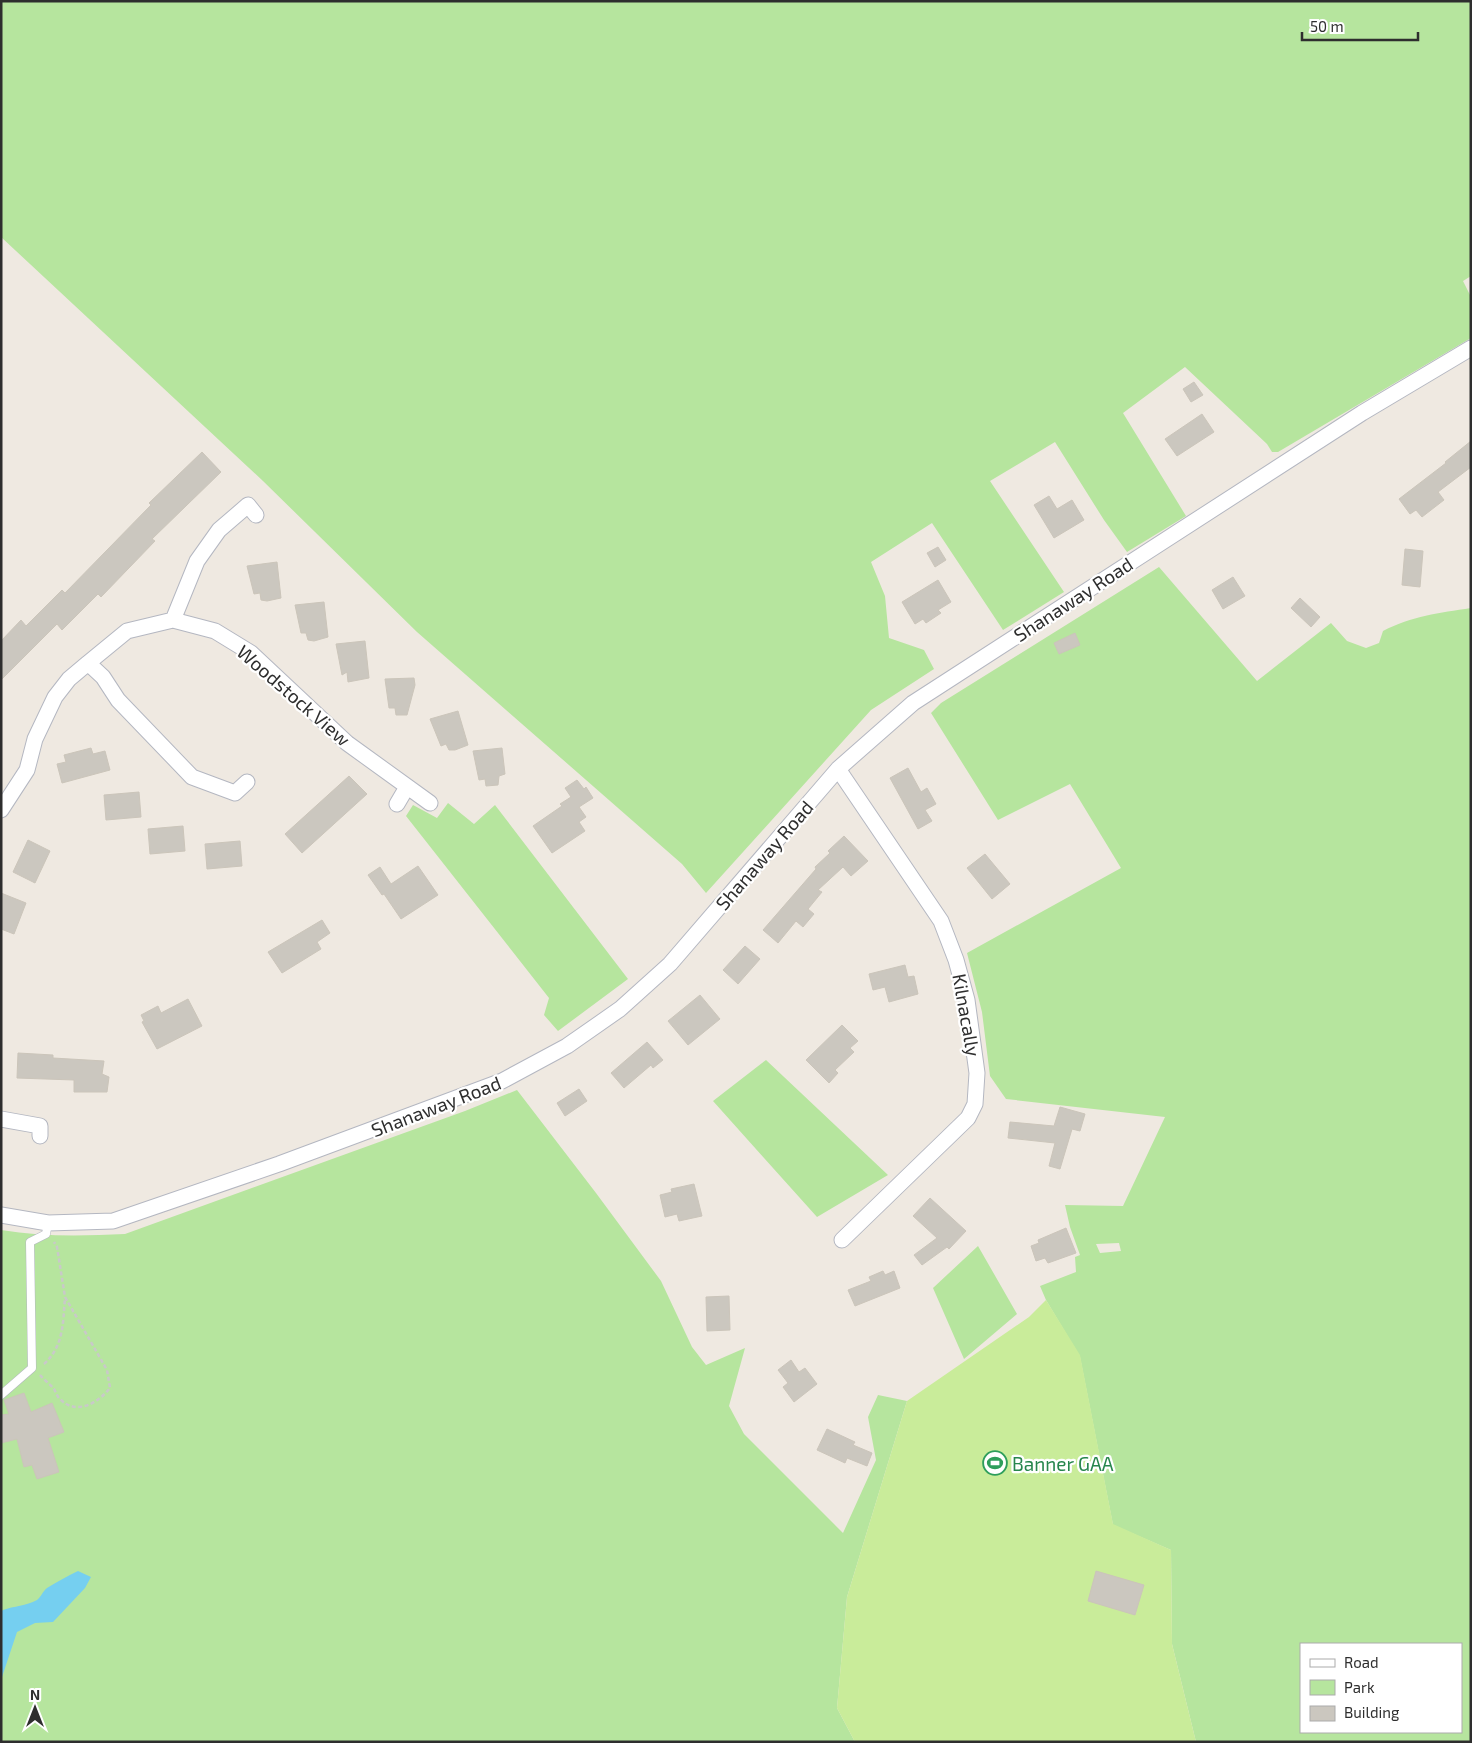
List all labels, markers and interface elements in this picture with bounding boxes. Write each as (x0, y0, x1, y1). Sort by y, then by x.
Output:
scale bar (1302, 10, 1418, 42)
text: 50 m (1310, 17, 1344, 35)
street label: Shanaway Road (1009, 552, 1137, 646)
street label: Woodstock View (233, 640, 356, 751)
street label: Shanaway Road (710, 796, 818, 914)
street label: Kilnacally (948, 972, 986, 1058)
street label: Shanaway Road (368, 1071, 504, 1141)
sports icon: Banner GAA (982, 1450, 1008, 1476)
place label: Banner GAA (1012, 1452, 1114, 1475)
legend (1300, 1643, 1462, 1733)
text: Road (1344, 1653, 1379, 1671)
text: Park (1344, 1678, 1375, 1696)
north arrow (10, 1683, 60, 1733)
text: N (30, 1686, 40, 1703)
text: Building (1344, 1703, 1400, 1721)

